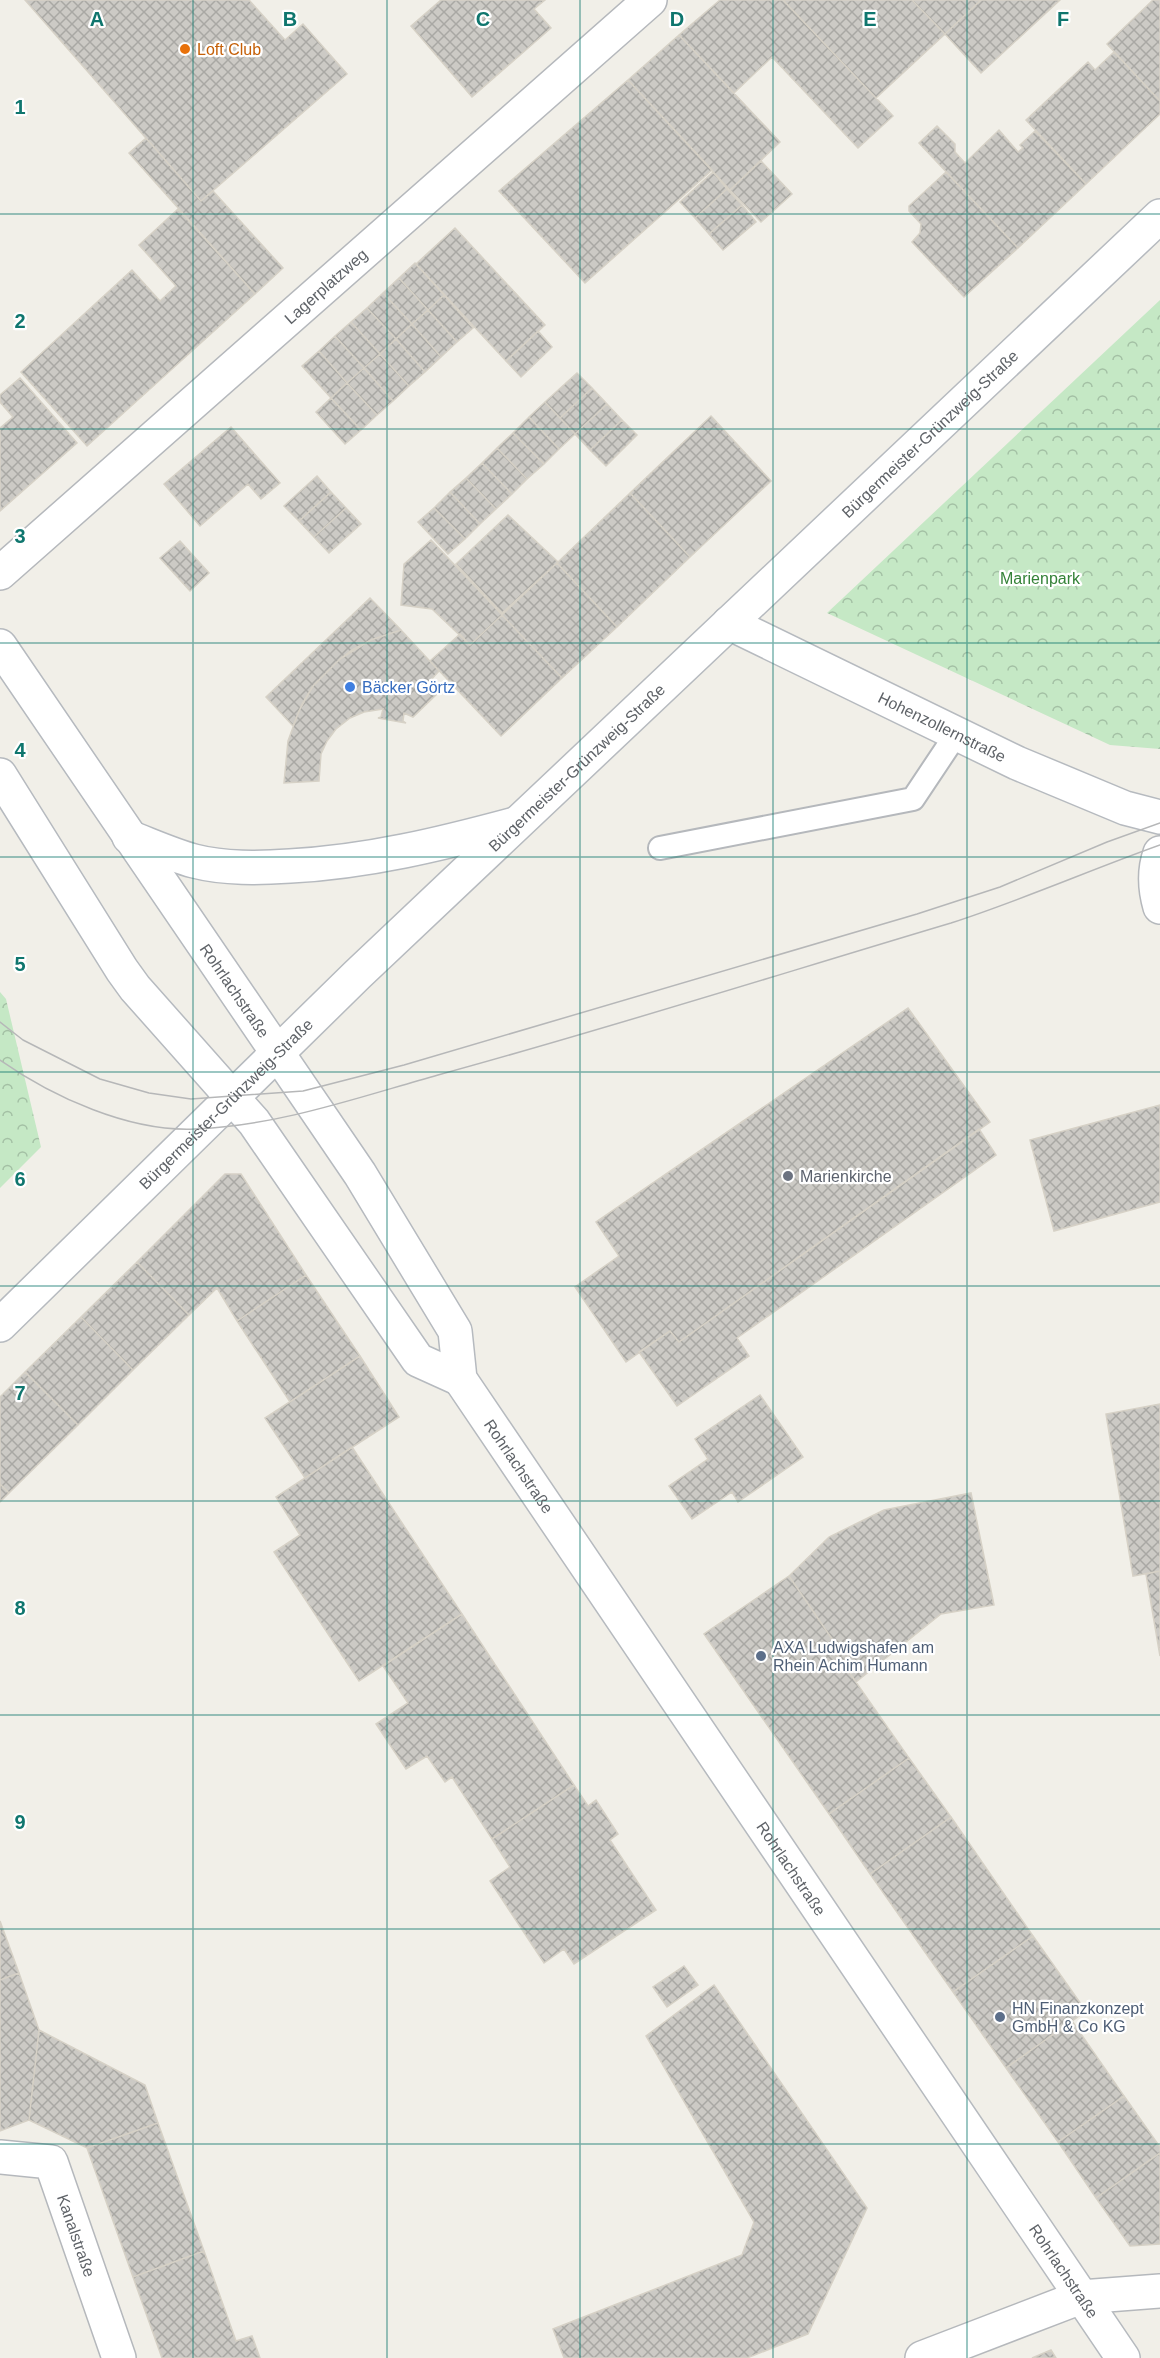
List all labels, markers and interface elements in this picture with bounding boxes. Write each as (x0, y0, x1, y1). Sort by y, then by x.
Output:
text: A (90, 8, 104, 30)
text: B (283, 8, 297, 30)
text: C (476, 8, 490, 30)
text: D (670, 8, 684, 30)
text: E (863, 8, 877, 30)
text: F (1057, 8, 1069, 30)
place label: Loft Club (197, 41, 261, 58)
marker: Loft Club (178, 42, 192, 56)
text: 1 (14, 96, 26, 118)
street label: Lagerplatzweg (281, 245, 370, 327)
text: 2 (14, 310, 26, 332)
street label: Bürgermeister-Grünzweig-Straße (838, 346, 1021, 521)
text: 3 (14, 525, 26, 547)
park label: Marienpark (1000, 570, 1081, 587)
place label: Bäcker Görtz (362, 679, 455, 696)
marker: Bäcker Görtz (343, 680, 357, 694)
street label: Bürgermeister-Grünzweig-Straße (485, 680, 668, 855)
street label: Hohenzollernstraße (876, 688, 1009, 765)
text: 4 (14, 739, 26, 761)
street label: Rohrlachstraße (197, 941, 273, 1041)
text: 5 (14, 953, 26, 975)
street label: Bürgermeister-Grünzweig-Straße (136, 1015, 316, 1192)
text: 6 (14, 1168, 26, 1190)
place label: Marienkirche (800, 1168, 892, 1185)
marker: Marienkirche (781, 1169, 795, 1183)
text: 7 (14, 1382, 26, 1404)
street label: Rohrlachstraße (481, 1416, 557, 1516)
text: 8 (14, 1597, 26, 1619)
place label: AXA Ludwigshafen am Rhein Achim Humann (773, 1639, 934, 1674)
marker: AXA Ludwigshafen am Rhein Achim Humann (754, 1649, 768, 1663)
text: 9 (14, 1811, 26, 1833)
street label: Rohrlachstraße (754, 1818, 829, 1919)
place label: HN Finanzkonzept GmbH & Co KG (1012, 2000, 1144, 2035)
marker: HN Finanzkonzept GmbH & Co KG (993, 2010, 1007, 2024)
street label: Kanalstraße (54, 2192, 99, 2279)
street label: Rohrlachstraße (1026, 2221, 1102, 2321)

